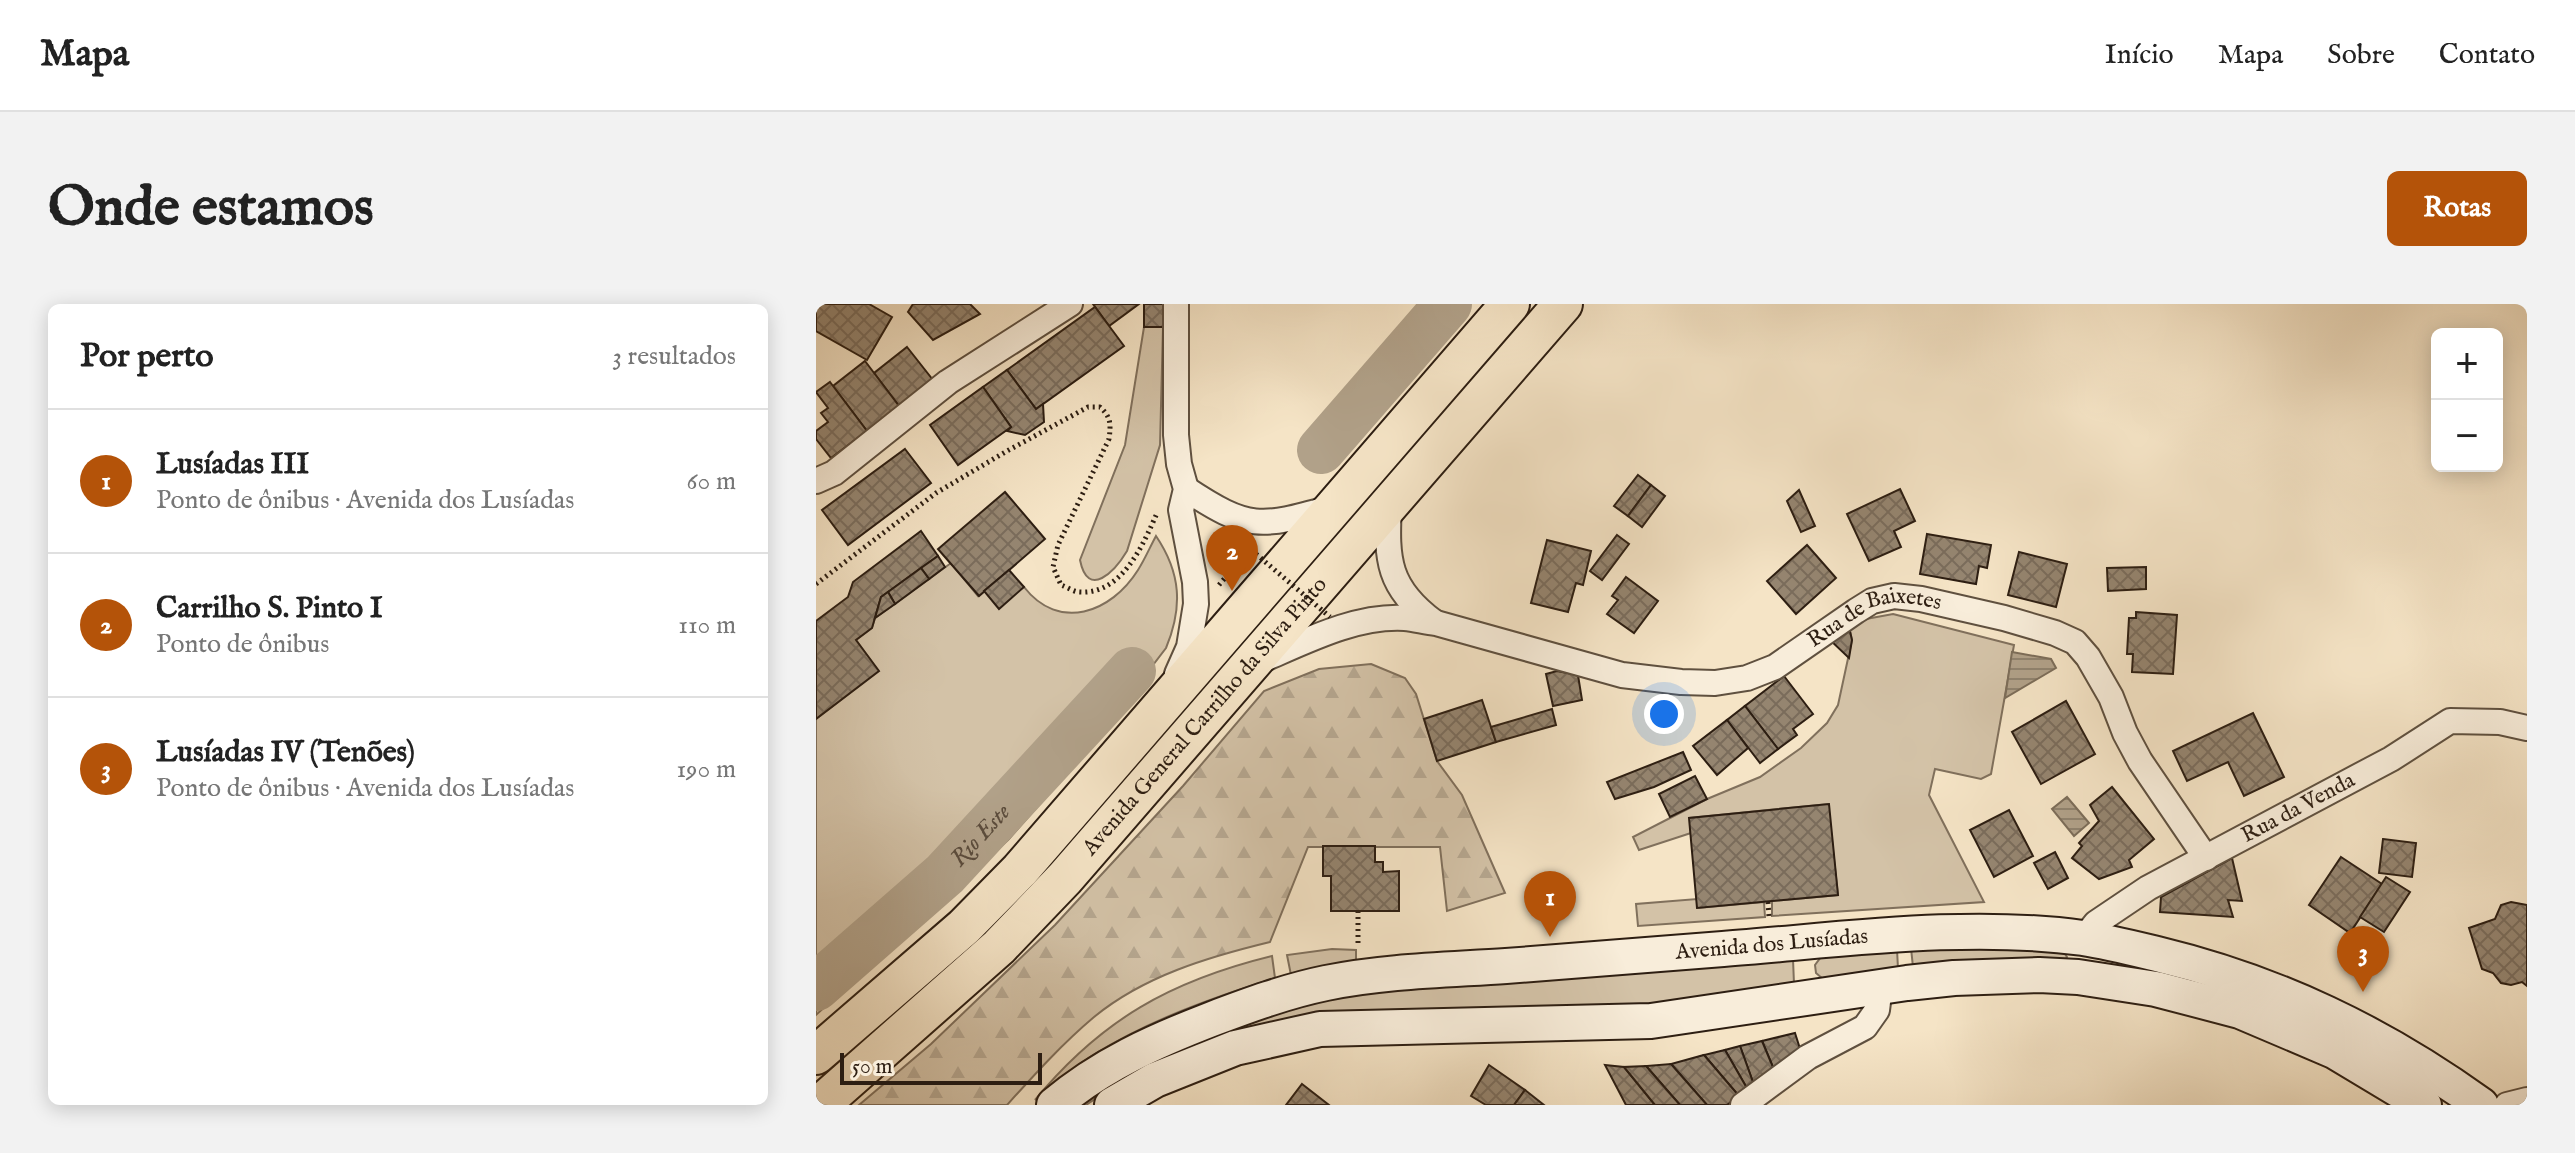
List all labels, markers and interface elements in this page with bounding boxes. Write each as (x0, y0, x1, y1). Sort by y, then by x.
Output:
text: Mapa (40, 31, 129, 79)
text: Início (2105, 38, 2174, 73)
text: Mapa (2218, 38, 2283, 73)
text: Sobre (2327, 38, 2395, 73)
text: Contato (2439, 38, 2535, 73)
button: Rotas (2387, 171, 2527, 246)
text: Onde estamos (48, 173, 374, 244)
map controls (2431, 328, 2503, 472)
button: + (2431, 328, 2503, 400)
text: Por perto (80, 335, 214, 378)
text: 3 resultados (612, 340, 736, 373)
button: − (2431, 400, 2503, 472)
text: Lusíadas III (156, 446, 309, 484)
text: 1 (101, 465, 111, 498)
text: 60 m (687, 465, 736, 498)
text: Ponto de ônibus · Avenida dos Lusíadas (156, 484, 574, 517)
pin: 2 (1206, 525, 1258, 591)
street label: Avenida General Carrilho da Silva Pinto (1076, 571, 1334, 862)
street label: Rua de Baixetes (1802, 582, 1944, 654)
text: Carrilho S. Pinto I (156, 590, 383, 628)
text: 2 (100, 609, 112, 642)
text: 110 m (678, 609, 736, 642)
text: Ponto de ônibus (156, 628, 329, 661)
your location (1644, 694, 1684, 734)
text: Lusíadas IV (Tenões) (156, 734, 415, 772)
text: 3 (101, 753, 111, 786)
text: 190 m (676, 753, 736, 786)
street label: Rua da Venda (2237, 766, 2360, 850)
text: Ponto de ônibus · Avenida dos Lusíadas (156, 772, 574, 805)
water label: Rio Este (944, 797, 1017, 873)
pin: 1 (1524, 871, 1576, 937)
street label: Avenida dos Lusíadas (1674, 923, 1869, 967)
pin: 3 (2337, 926, 2389, 992)
scale bar (840, 1049, 1042, 1085)
text: 50 m (852, 1053, 893, 1081)

